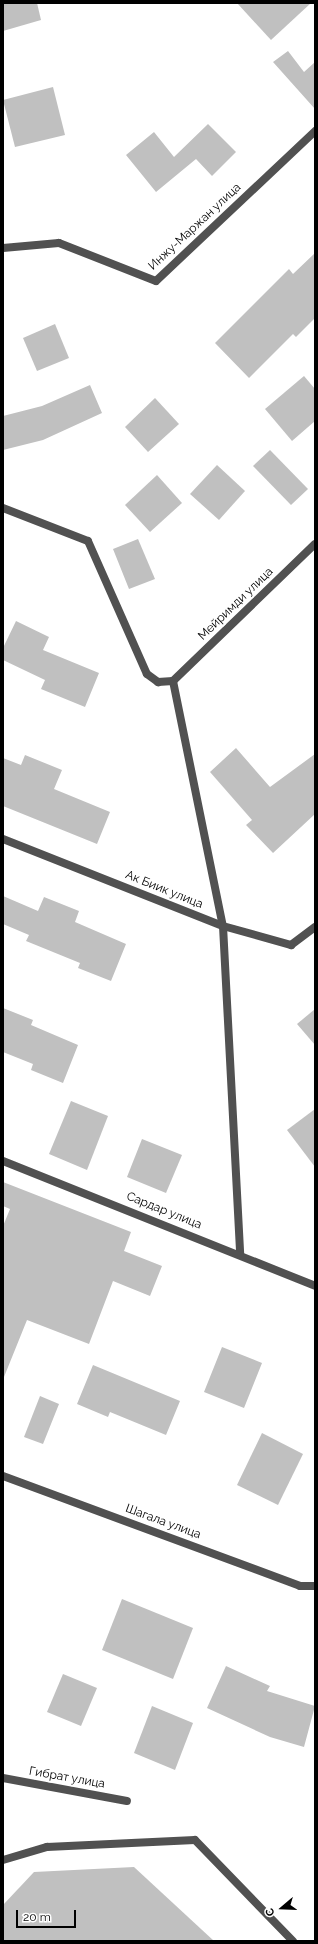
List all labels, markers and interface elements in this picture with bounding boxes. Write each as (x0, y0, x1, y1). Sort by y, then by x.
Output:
street label: Инжу-Маржан улица (146, 180, 244, 274)
street label: Мейримди улица (196, 565, 276, 643)
street label: Ак Биик улица (123, 868, 205, 912)
street label: Сардар улица (124, 1189, 204, 1233)
street label: Шагала улица (123, 1502, 203, 1542)
street label: Гибрат улица (28, 1764, 106, 1792)
north arrow (262, 1888, 302, 1928)
scale bar (18, 1902, 78, 1928)
text: С (263, 1906, 278, 1918)
text: 20 m (23, 1910, 51, 1924)

